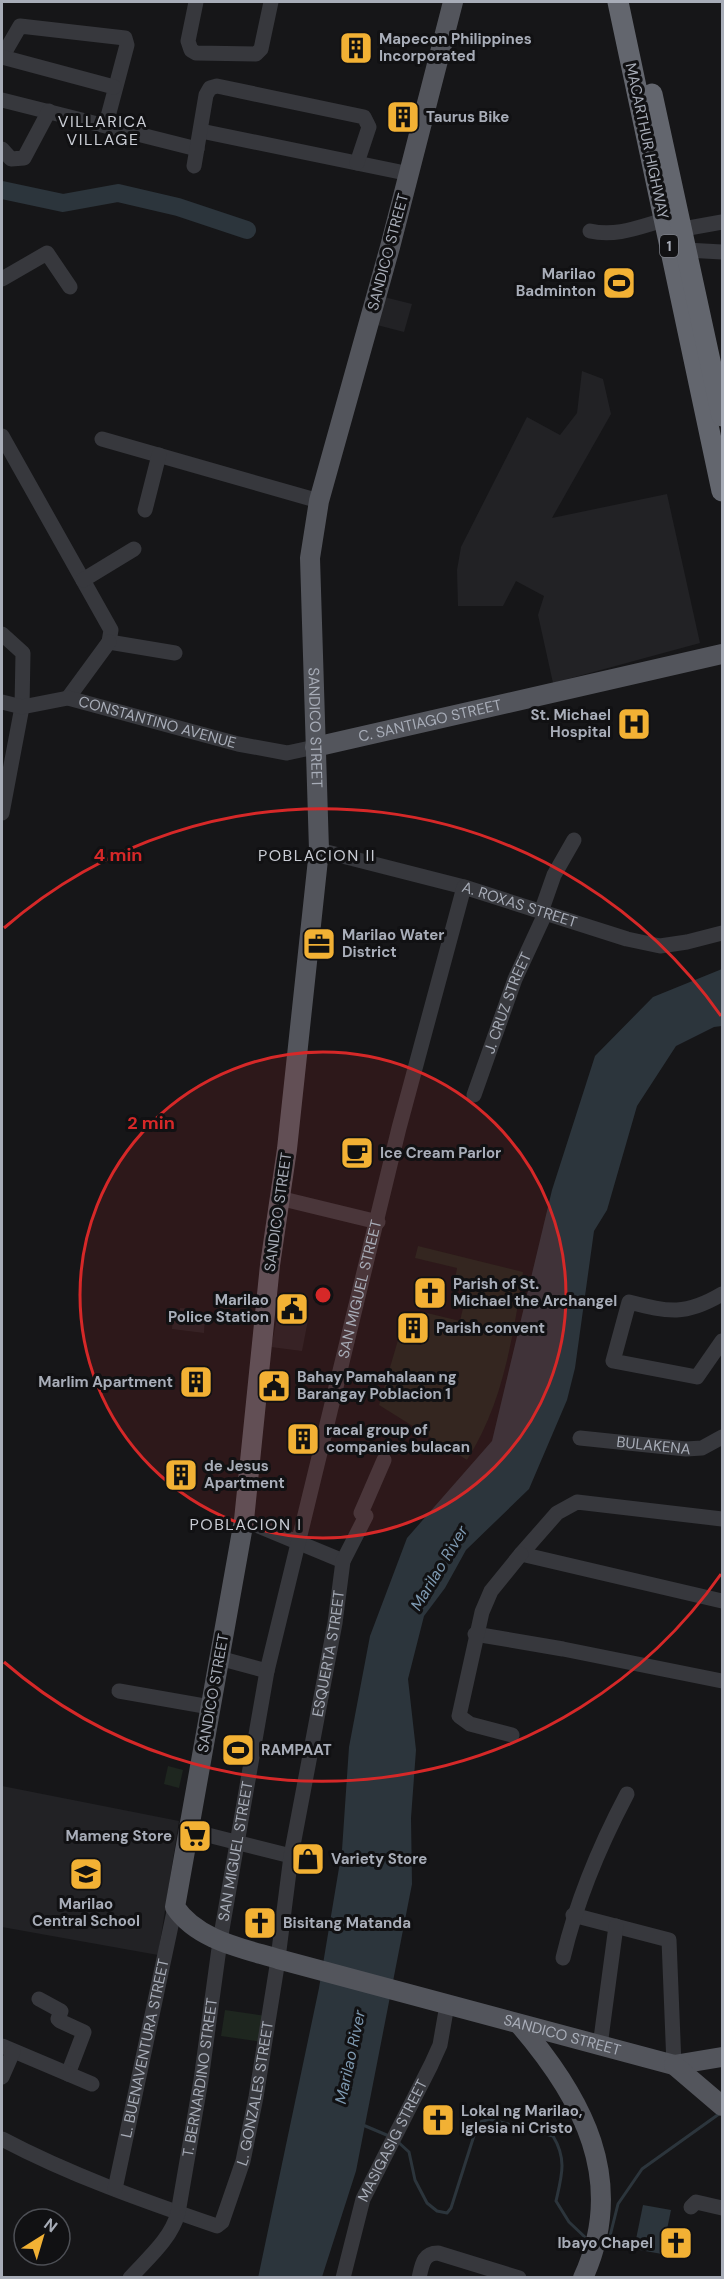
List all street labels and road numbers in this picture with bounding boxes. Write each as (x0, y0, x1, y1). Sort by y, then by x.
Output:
street label: MACARTHUR HIGHWAY (621, 61, 673, 221)
street label: SANDICO STREET (363, 191, 413, 313)
road number: 1 (660, 235, 678, 257)
street label: SANDICO STREET (303, 667, 327, 788)
street label: CONSTANTINO AVENUE (76, 691, 238, 753)
street label: C. SANTIAGO STREET (356, 695, 504, 747)
street label: A. ROXAS STREET (460, 877, 580, 932)
street label: J. CRUZ STREET (479, 949, 536, 1056)
street label: SANDICO STREET (260, 1151, 296, 1273)
street label: SAN MIGUEL STREET (333, 1218, 386, 1360)
street label: BULAKENA (616, 1432, 692, 1459)
street label: ESQUERTA STREET (307, 1589, 349, 1718)
street label: SANDICO STREET (193, 1632, 233, 1754)
street label: SAN MIGUEL STREET (214, 1780, 258, 1923)
street label: L. BUENAVENTURA STREET (116, 1957, 174, 2139)
street label: T. BERNARDINO STREET (178, 1997, 222, 2159)
street label: SANDICO STREET (501, 2010, 623, 2060)
street label: L. GONZALES STREET (232, 2019, 278, 2168)
street label: MASIGASIG STREET (353, 2076, 432, 2205)

